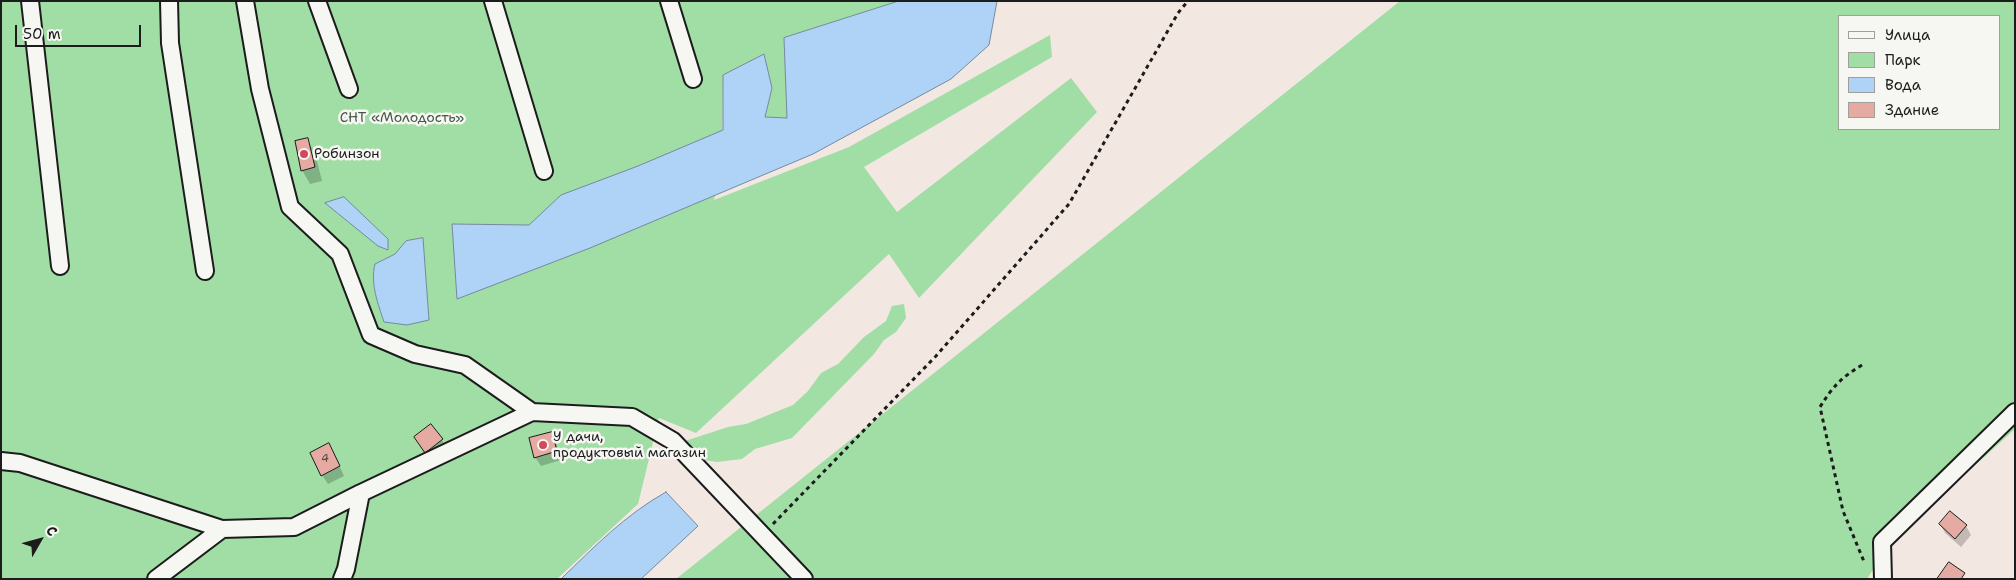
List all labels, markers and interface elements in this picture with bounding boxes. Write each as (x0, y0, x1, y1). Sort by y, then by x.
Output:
scale bar (18, 15, 144, 47)
legend (1838, 15, 2001, 130)
text: 50 m (23, 24, 61, 44)
text: Улица (1885, 25, 1930, 45)
text: Парк (1885, 50, 1921, 70)
text: Вода (1885, 75, 1921, 95)
text: Здание (1885, 100, 1939, 120)
park label: СНТ «Молодость» (340, 110, 464, 126)
place label: Робинзон (314, 146, 380, 162)
marker: Робинзон (298, 148, 310, 160)
place label: У дачи, продуктовый магазин (553, 429, 706, 462)
marker: У дачи, продуктовый магазин (537, 439, 549, 451)
house number: 4 (321, 452, 329, 466)
north arrow (15, 515, 65, 565)
text: С (42, 522, 62, 540)

